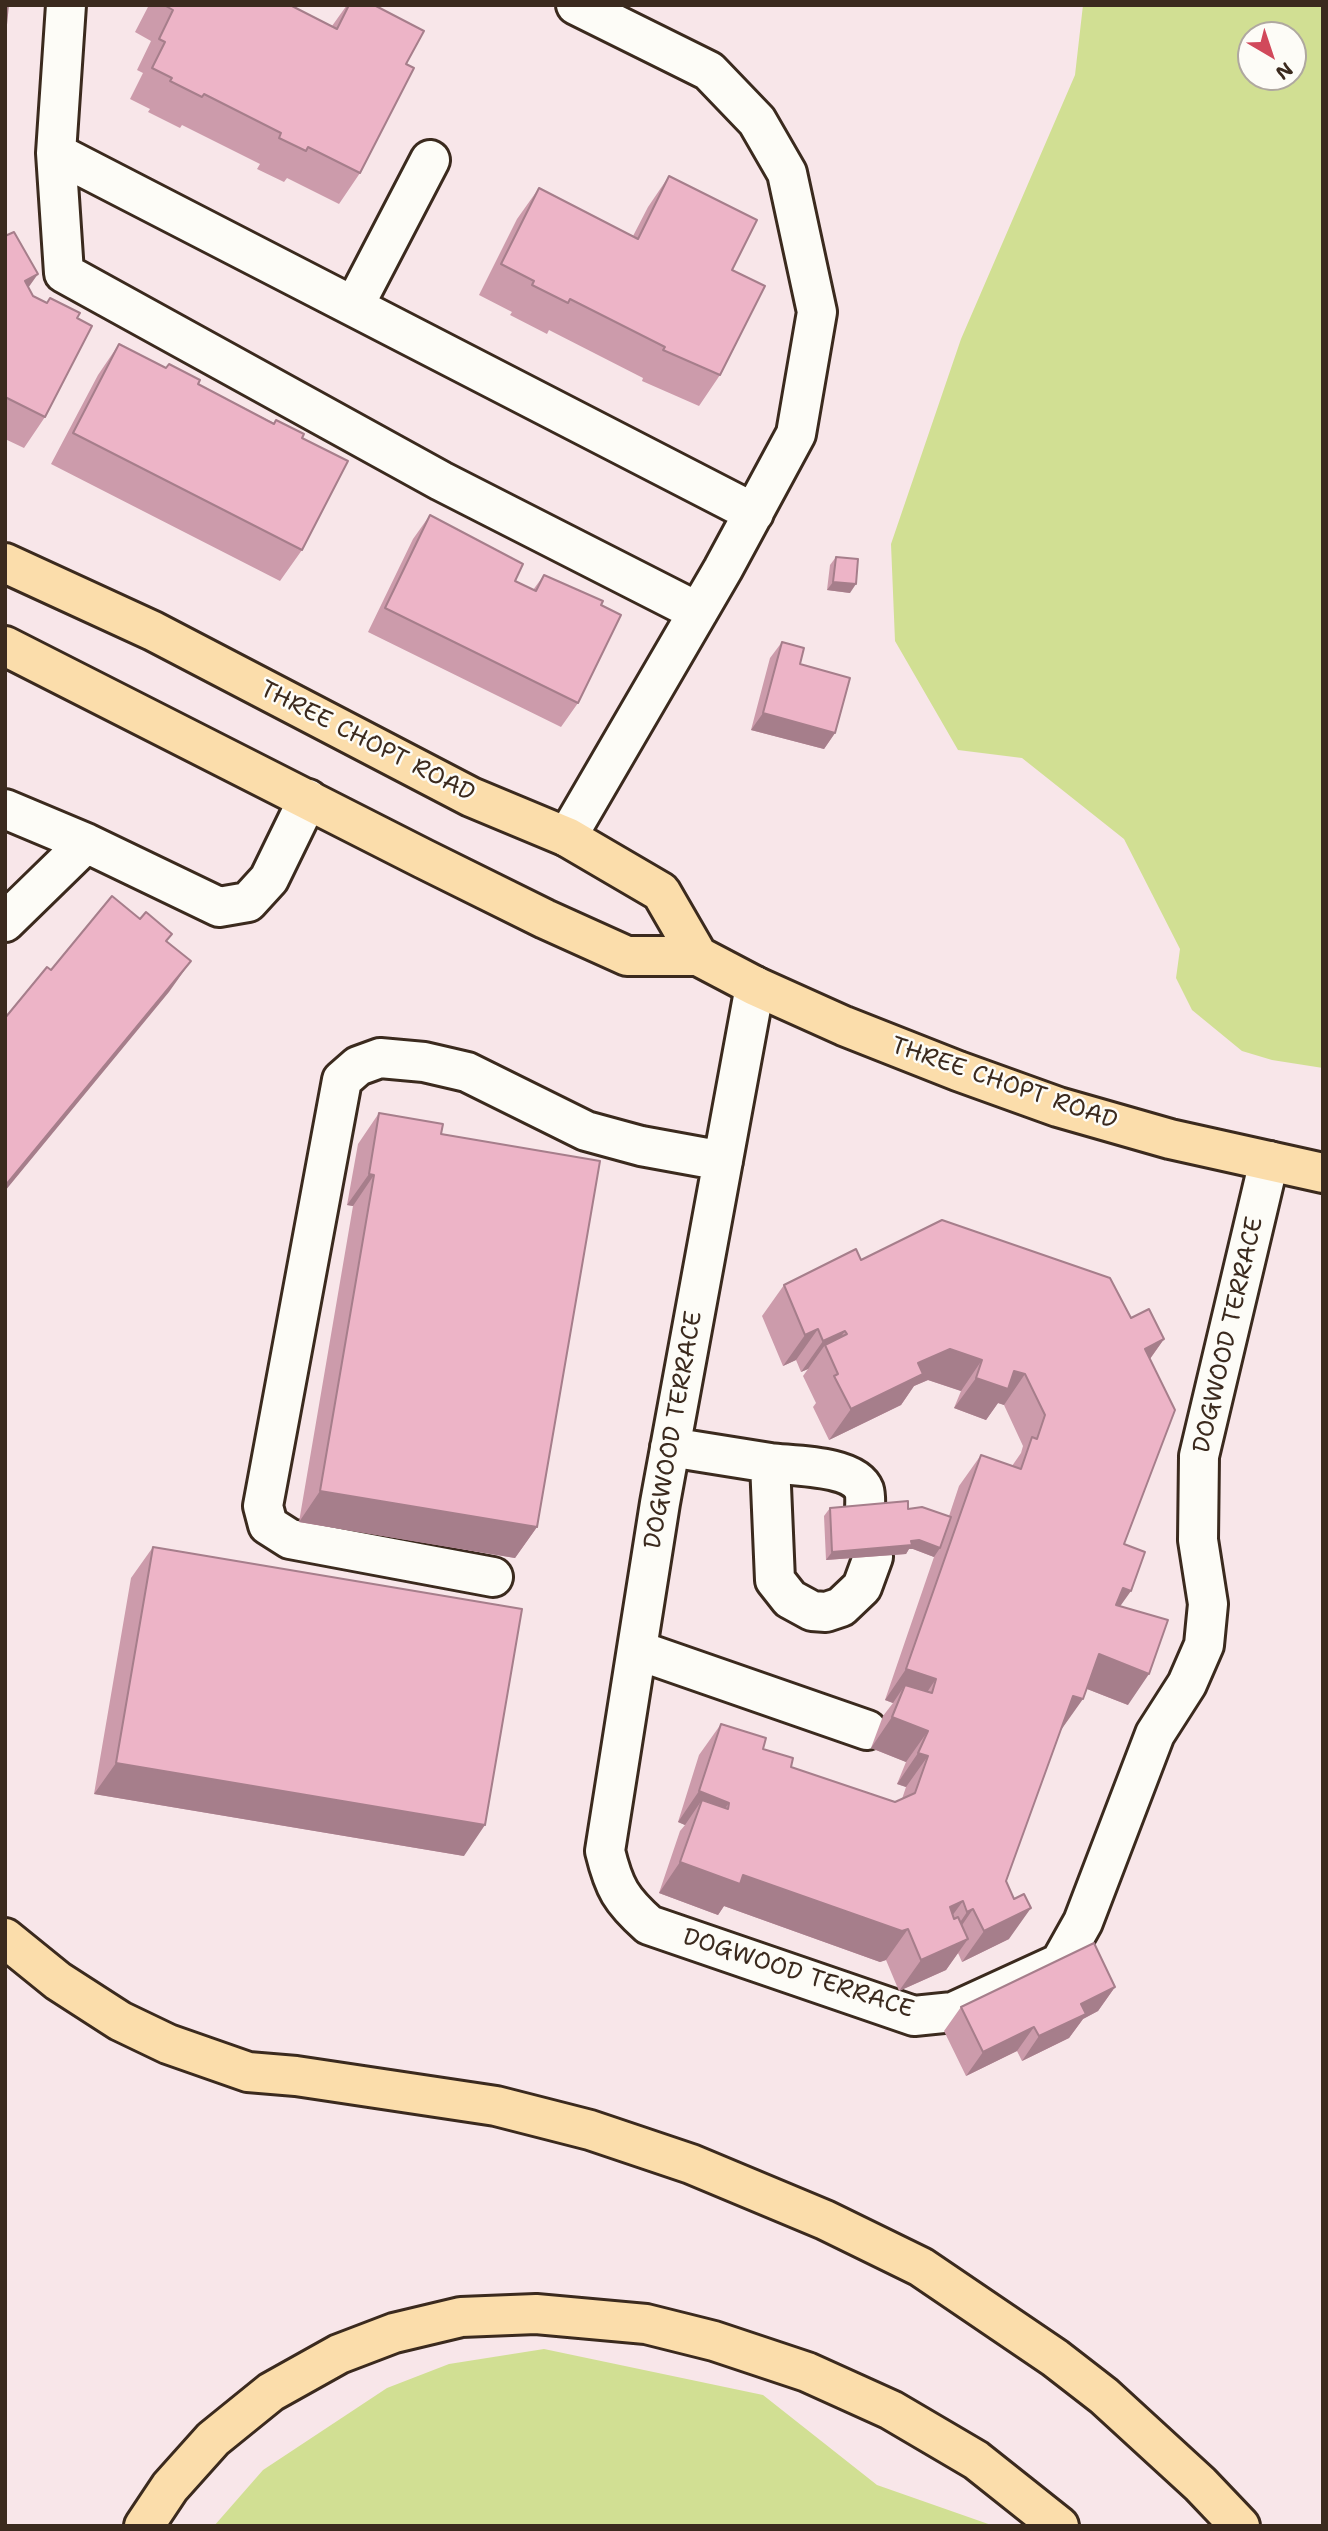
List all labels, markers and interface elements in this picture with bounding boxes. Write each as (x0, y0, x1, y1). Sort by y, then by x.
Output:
north arrow (1237, 21, 1307, 91)
text: N (1271, 57, 1298, 86)
street label: THREE CHOPT ROAD (255, 675, 479, 809)
street label: THREE CHOPT ROAD (887, 1032, 1121, 1136)
street label: DOGWOOD TERRACE (1188, 1214, 1270, 1456)
street label: DOGWOOD TERRACE (639, 1309, 709, 1551)
street label: DOGWOOD TERRACE (679, 1923, 917, 2025)

